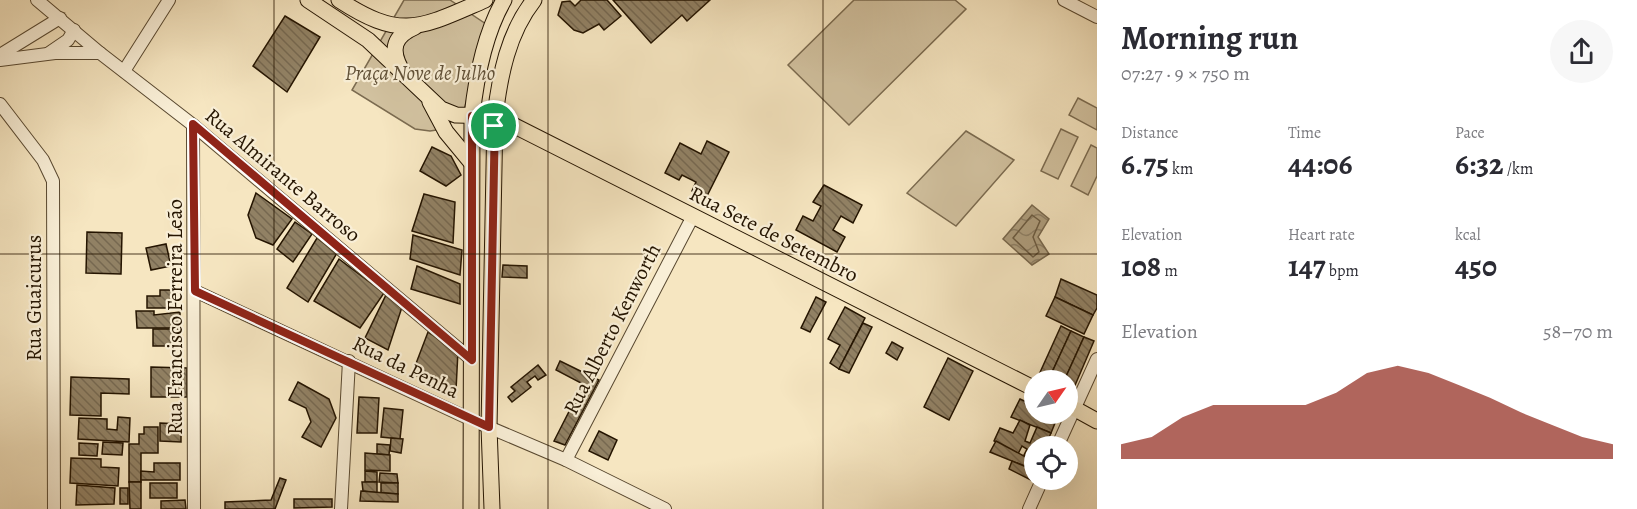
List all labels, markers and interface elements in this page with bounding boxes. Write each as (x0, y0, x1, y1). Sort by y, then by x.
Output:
text: Morning run (1121, 15, 1298, 60)
button: share (1550, 20, 1613, 83)
park label: Praça Nove de Julho (345, 59, 495, 87)
text: 07:27 · 9 × 750 m (1121, 60, 1250, 87)
pin (468, 100, 519, 151)
street label: Rua Almirante Barroso (199, 102, 367, 248)
icon: arrive (477, 109, 510, 142)
text: Distance (1121, 122, 1178, 144)
text: Time (1288, 122, 1321, 144)
text: Pace (1455, 122, 1485, 144)
text: 6.75 (1121, 144, 1169, 184)
text: 44:06 (1288, 144, 1352, 184)
text: 6:32 (1455, 144, 1504, 184)
text: km (1169, 158, 1193, 180)
text: /km (1504, 158, 1533, 180)
street label: Rua Sete de Setembro (685, 179, 863, 289)
street label: Rua Francisco Ferreira Leão (161, 199, 189, 435)
text: Elevation (1121, 224, 1182, 246)
text: Heart rate (1288, 224, 1355, 246)
text: kcal (1455, 224, 1481, 246)
street label: Rua Guaicurus (20, 235, 48, 361)
street label: Rua Alberto Kenworth (557, 239, 667, 419)
text: 108 (1121, 246, 1161, 286)
text: 147 (1288, 246, 1326, 286)
text: 450 (1455, 246, 1497, 286)
text: m (1161, 260, 1178, 282)
text: bpm (1326, 260, 1359, 282)
text: Elevation (1121, 318, 1198, 345)
text: 58–70 m (1543, 318, 1613, 345)
street label: Rua da Penha (348, 329, 464, 405)
north arrow (1024, 370, 1078, 424)
map controls (1024, 370, 1078, 490)
button: locate (1024, 436, 1078, 490)

